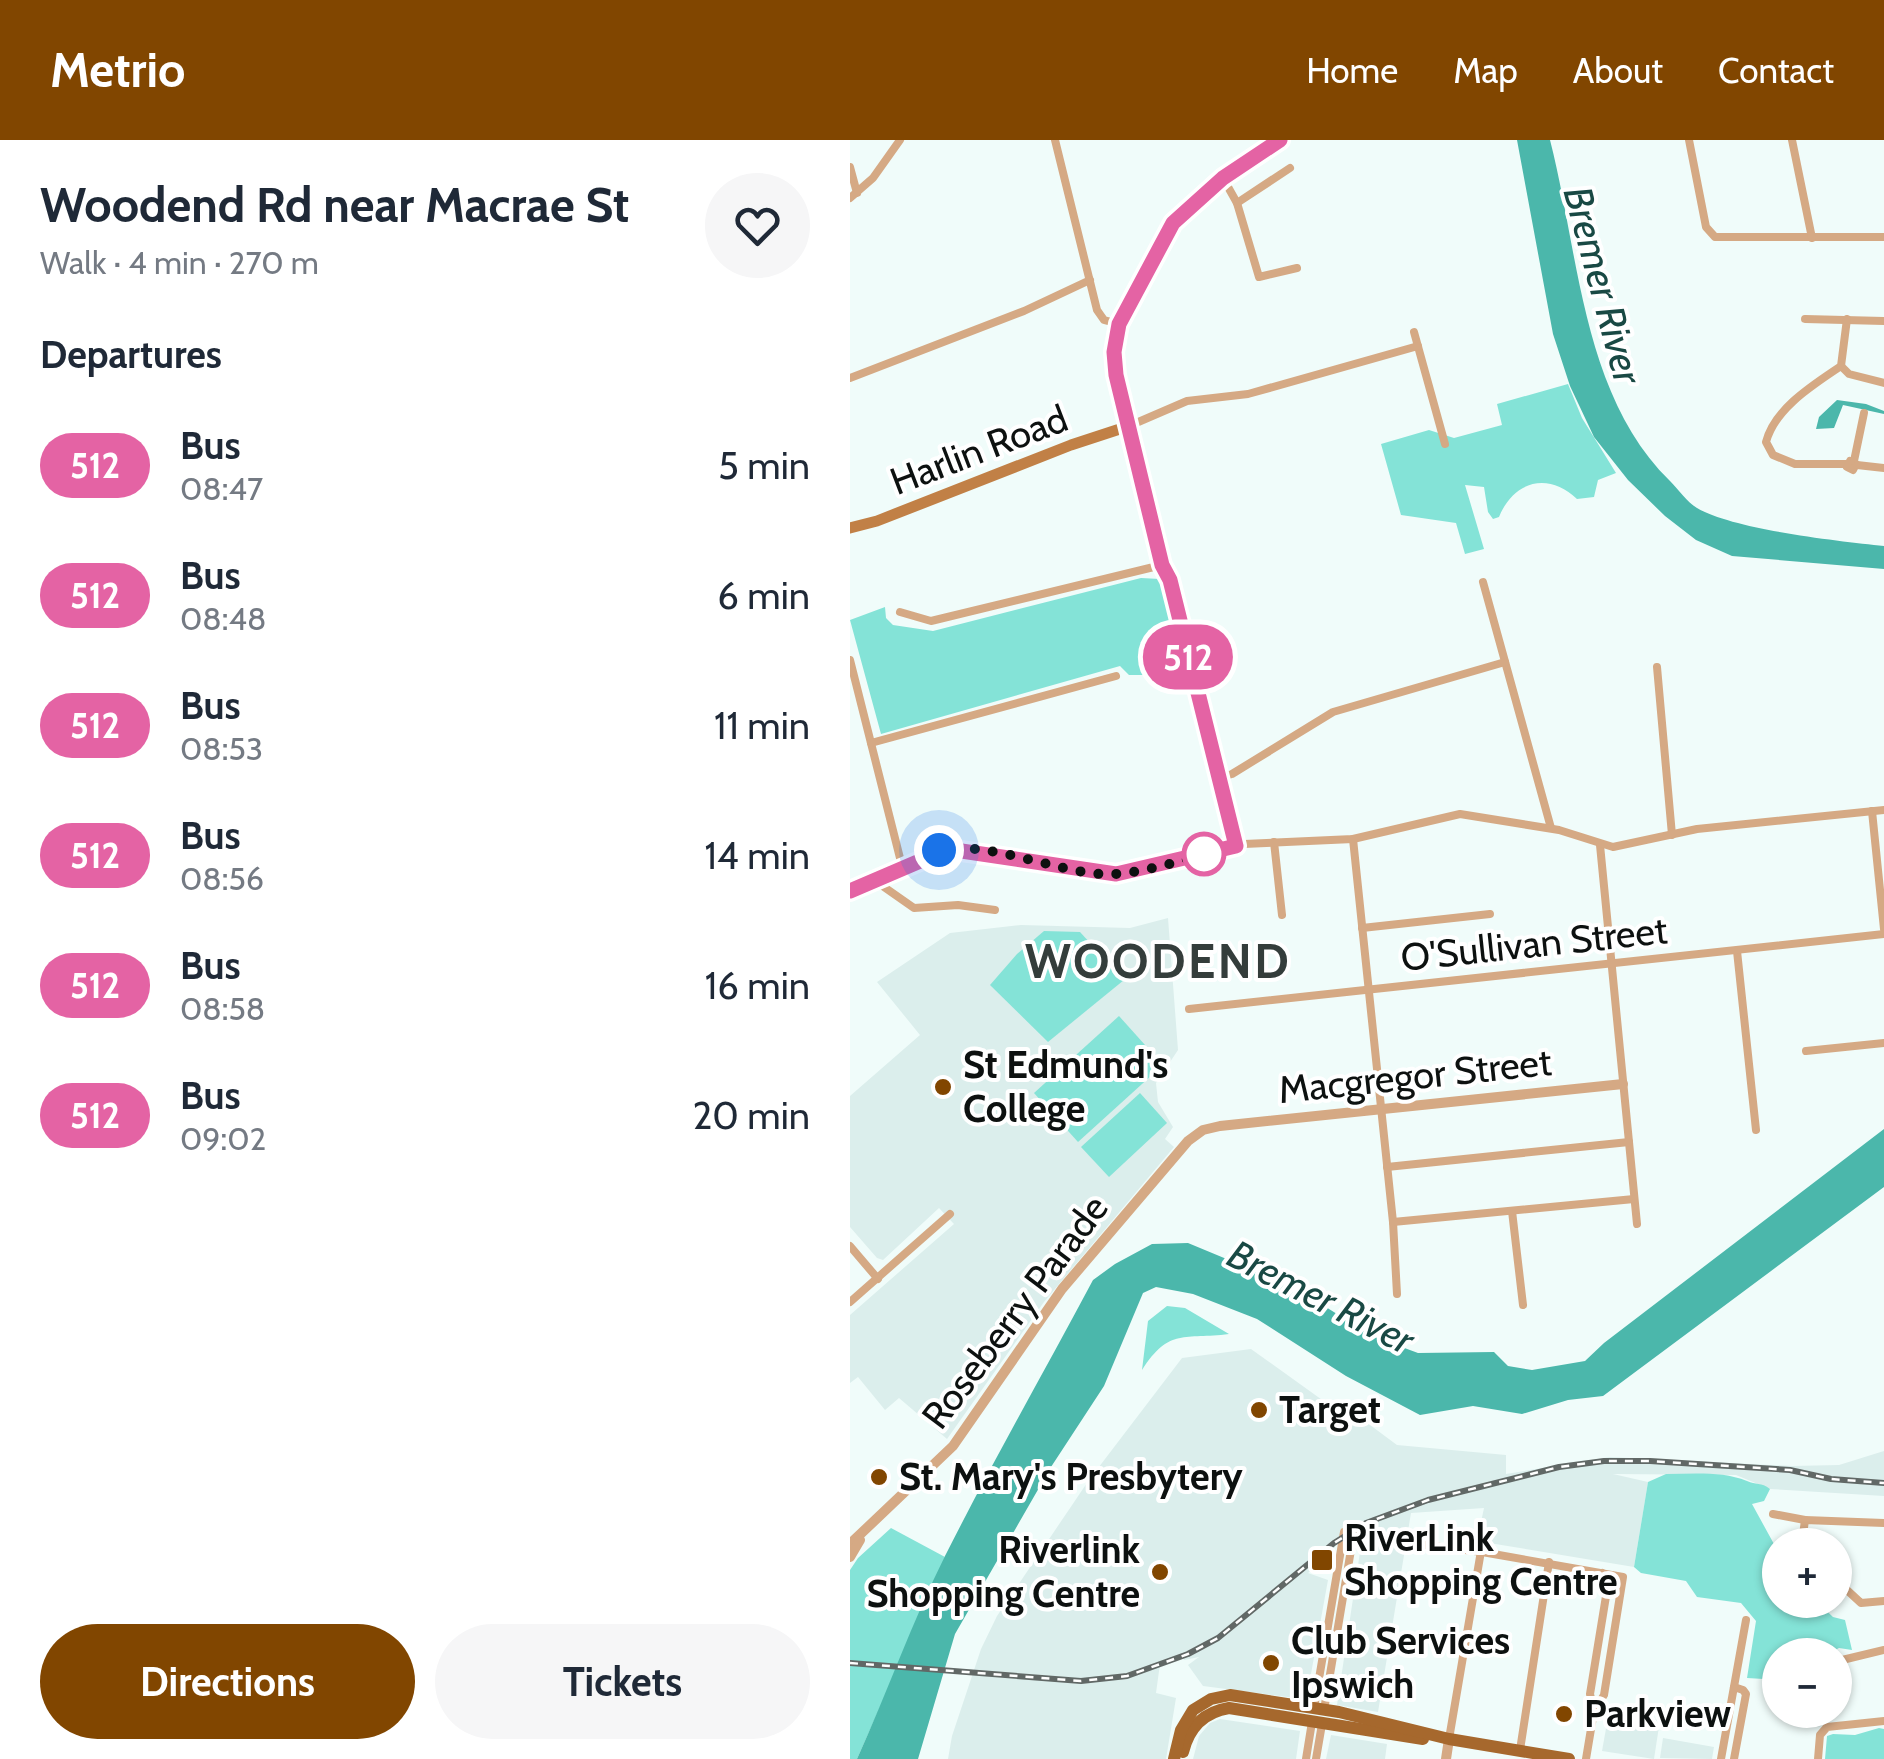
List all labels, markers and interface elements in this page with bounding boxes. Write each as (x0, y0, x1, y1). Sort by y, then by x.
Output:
text: Metrio (50, 41, 185, 99)
text: Home (1306, 49, 1398, 92)
text: Map (1453, 49, 1518, 92)
text: About (1573, 49, 1663, 92)
text: Contact (1718, 49, 1834, 92)
button: heart (705, 173, 810, 278)
text: Woodend Rd near Macrae St (40, 176, 629, 234)
water label: Bremer River (1554, 181, 1654, 391)
text: Walk · 4 min · 270 m (40, 243, 319, 282)
text: Departures (40, 331, 222, 378)
street label: Harlin Road (884, 394, 1074, 505)
text: Bus (180, 422, 241, 469)
text: 5 min (718, 442, 810, 489)
text: 512 (70, 444, 120, 487)
text: 08:47 (180, 469, 263, 508)
text: Bus (180, 552, 241, 599)
text: 6 min (717, 572, 810, 619)
text: 512 (70, 574, 120, 617)
text: 08:48 (180, 599, 266, 638)
line badge: 512 (1130, 624, 1246, 690)
text: 512 (1163, 636, 1213, 679)
text: Bus (180, 682, 241, 729)
text: 11 min (714, 702, 810, 749)
text: 512 (70, 704, 120, 747)
text: 08:53 (180, 729, 263, 768)
text: Bus (180, 812, 241, 859)
your location (914, 825, 964, 875)
text: 14 min (704, 832, 810, 879)
unlabelled marker (1183, 833, 1225, 875)
text: 512 (70, 834, 120, 877)
text: 08:56 (180, 859, 264, 898)
street label: O'Sullivan Street (1398, 906, 1670, 981)
district label: WOODEND (1025, 932, 1291, 990)
text: Bus (180, 942, 241, 989)
text: 16 min (705, 962, 810, 1009)
text: 512 (70, 964, 120, 1007)
text: 08:58 (180, 989, 265, 1028)
street label: Macgregor Street (1276, 1038, 1554, 1113)
place label: St Edmund's College (963, 1041, 1168, 1132)
text: Bus (180, 1072, 241, 1119)
marker: St Edmund's College (932, 1076, 954, 1098)
text: 20 min (692, 1092, 810, 1139)
text: 512 (70, 1094, 120, 1137)
text: 09:02 (180, 1119, 266, 1158)
street label: Roseberry Parade (911, 1186, 1118, 1438)
water label: Bremer River (1220, 1229, 1424, 1365)
place label: Target (1279, 1386, 1381, 1433)
marker: Target (1248, 1399, 1270, 1421)
place label: St. Mary's Presbytery (899, 1453, 1243, 1500)
marker: St. Mary's Presbytery (868, 1466, 890, 1488)
place label: RiverLink Shopping Centre (1344, 1514, 1618, 1605)
place label: Riverlink Shopping Centre (867, 1526, 1141, 1617)
map controls (1762, 1528, 1852, 1728)
button: + (1762, 1528, 1852, 1618)
marker: RiverLink Shopping Centre (1309, 1547, 1335, 1573)
marker: Riverlink Shopping Centre (1149, 1561, 1171, 1583)
place label: Club Services Ipswich (1291, 1617, 1510, 1708)
button: Directions (40, 1624, 415, 1739)
button: Tickets (435, 1624, 810, 1739)
button: − (1762, 1638, 1852, 1728)
marker: Club Services Ipswich (1260, 1652, 1282, 1674)
place label: Parkview (1584, 1690, 1732, 1737)
marker: Parkview (1553, 1703, 1575, 1725)

